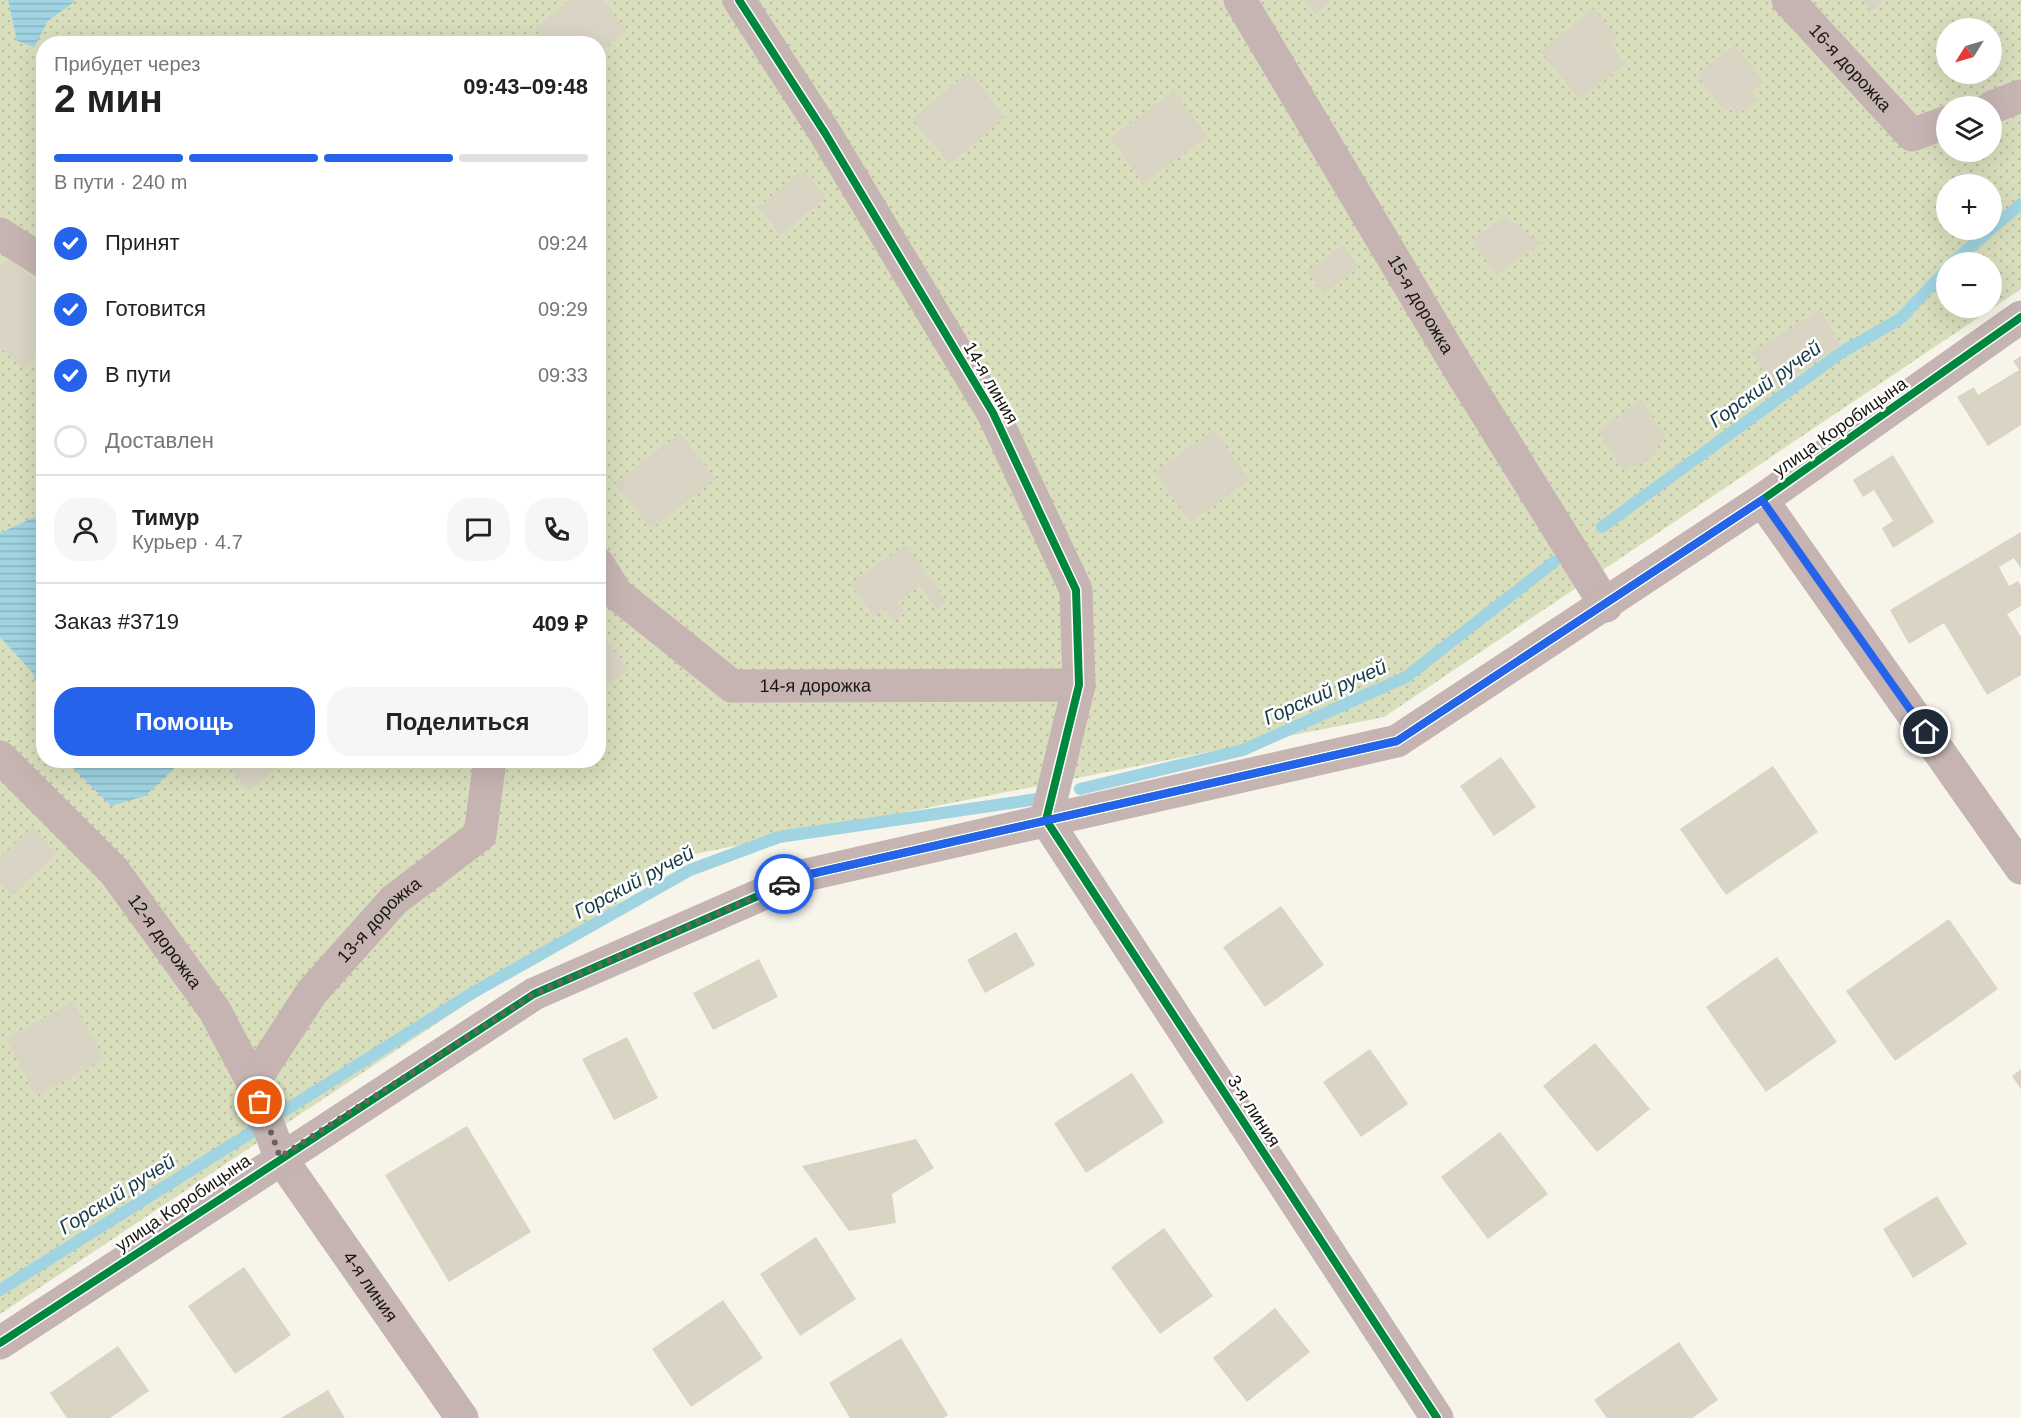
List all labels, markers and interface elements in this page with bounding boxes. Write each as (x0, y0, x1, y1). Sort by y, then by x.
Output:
north arrow (1936, 18, 2002, 84)
map controls (1936, 18, 2002, 318)
street label: 16-я дорожка (1805, 20, 1896, 116)
text: Прибудет через (54, 53, 200, 75)
text: 09:43–09:48 (463, 74, 588, 99)
text: 2 мин (54, 77, 163, 120)
button: layers (1936, 96, 2002, 162)
text: В пути · 240 m (54, 171, 187, 193)
button: + (1936, 174, 2002, 240)
icon: check (54, 227, 87, 260)
text: Принят (105, 230, 179, 255)
text: 09:24 (538, 232, 588, 254)
street label: 15-я дорожка (1384, 251, 1458, 358)
button: − (1936, 252, 2002, 318)
icon: check (54, 293, 87, 326)
text: Готовится (105, 296, 206, 321)
text: 09:29 (538, 298, 588, 320)
water label: Горский ручей (1705, 336, 1825, 432)
street label: 14-я линия (960, 339, 1022, 427)
icon: check (54, 359, 87, 392)
text: В пути (105, 362, 171, 387)
text: 09:33 (538, 364, 588, 386)
street label: улица Коробицына (1769, 373, 1911, 481)
text: Доставлен (105, 428, 214, 453)
button: person (54, 498, 117, 561)
button: chat (447, 498, 510, 561)
button: phone (525, 498, 588, 561)
text: Тимур (132, 505, 200, 530)
text: Курьер · 4.7 (132, 531, 243, 553)
text: Заказ #3719 (54, 609, 179, 634)
text: 409 ₽ (532, 611, 588, 636)
water label: Горский ручей (1260, 655, 1390, 729)
street label: 14-я дорожка (759, 676, 872, 696)
button: Помощь (54, 687, 315, 756)
button: Поделиться (327, 687, 588, 756)
pin (1900, 706, 1951, 757)
icon: home (1909, 715, 1942, 748)
water label: Горский ручей (570, 841, 698, 923)
courier (754, 854, 814, 914)
icon: car (768, 868, 801, 901)
street label: 13-я дорожка (333, 873, 426, 967)
street label: 12-я дорожка (124, 890, 206, 993)
street label: 3-я линия (1224, 1072, 1284, 1150)
pin (234, 1076, 285, 1127)
icon: bag (243, 1085, 276, 1118)
water label: Горский ручей (55, 1150, 179, 1238)
street label: улица Коробицына (112, 1150, 255, 1256)
street label: 4-я линия (339, 1248, 402, 1326)

